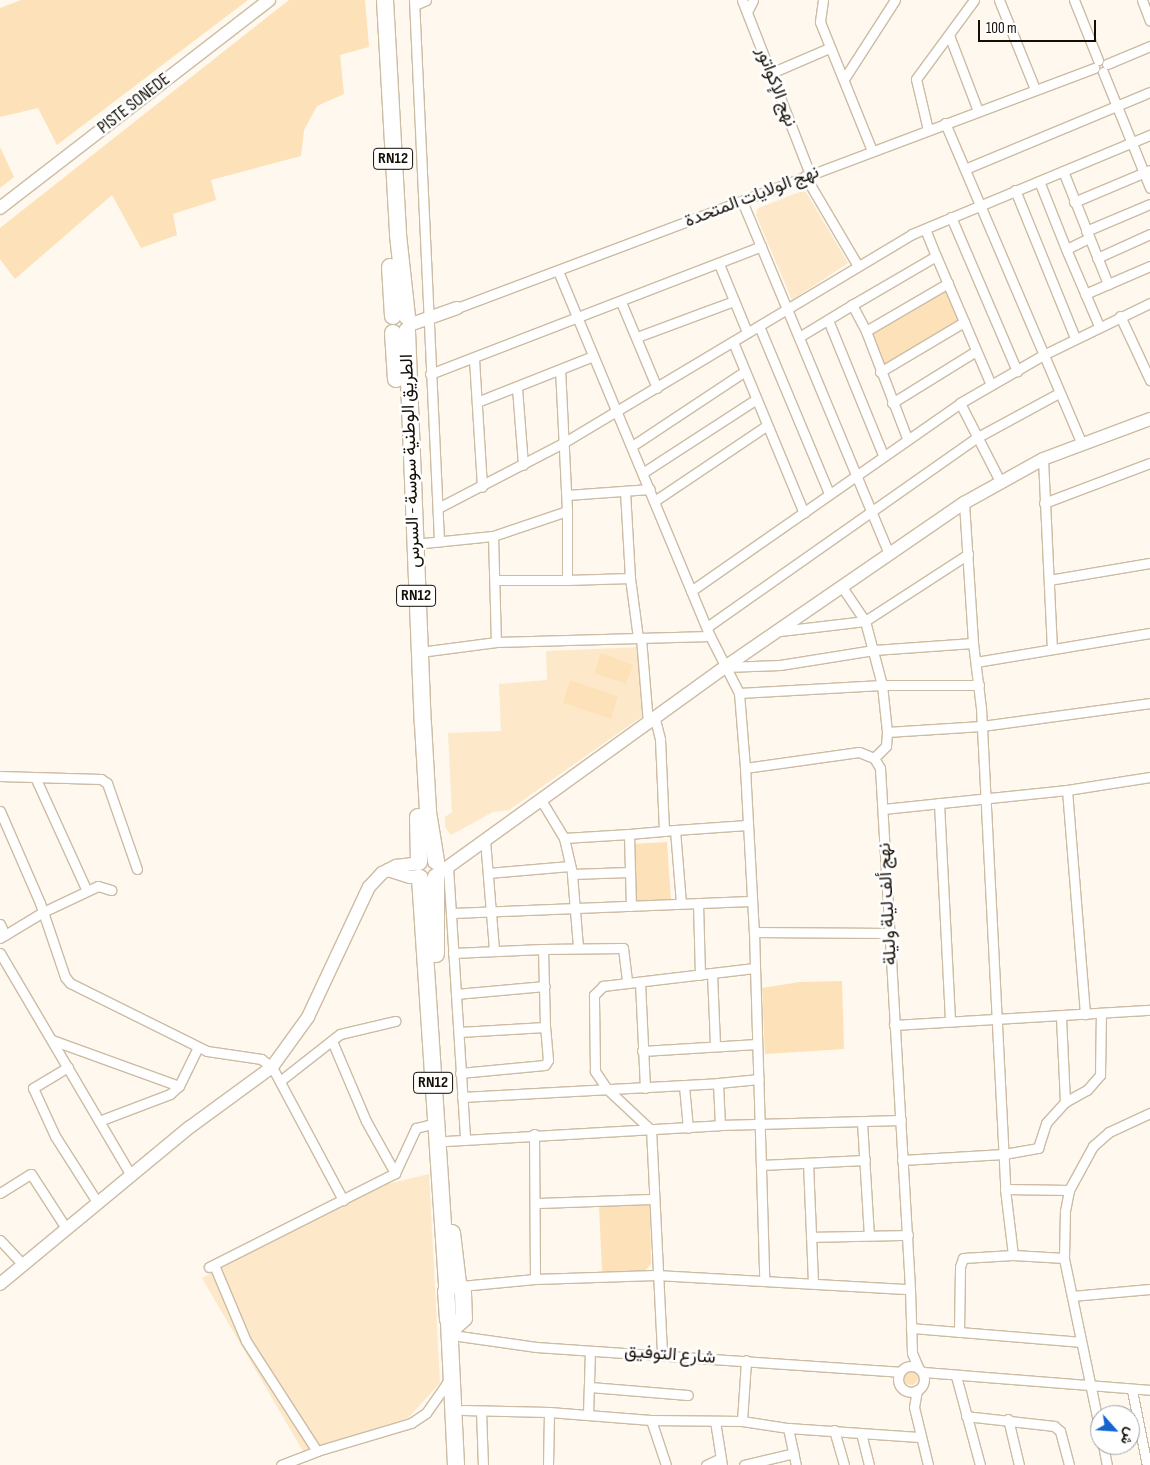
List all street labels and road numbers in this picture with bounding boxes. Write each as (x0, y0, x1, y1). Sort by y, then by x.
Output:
street label: نهج الإكواتور (751, 44, 801, 130)
street label: PISTE SONEDE (94, 69, 174, 139)
road number: RN12 (373, 146, 413, 172)
street label: نهج الولايات المتحدة (682, 161, 822, 233)
street label: الطريق الوطنية سوسة - السرس (396, 354, 426, 568)
road number: RN12 (396, 582, 436, 610)
street label: نهج ألف ليلة وليلة (874, 842, 902, 966)
road number: RN12 (413, 1070, 453, 1096)
street label: شارع التوفيق (624, 1341, 716, 1369)

